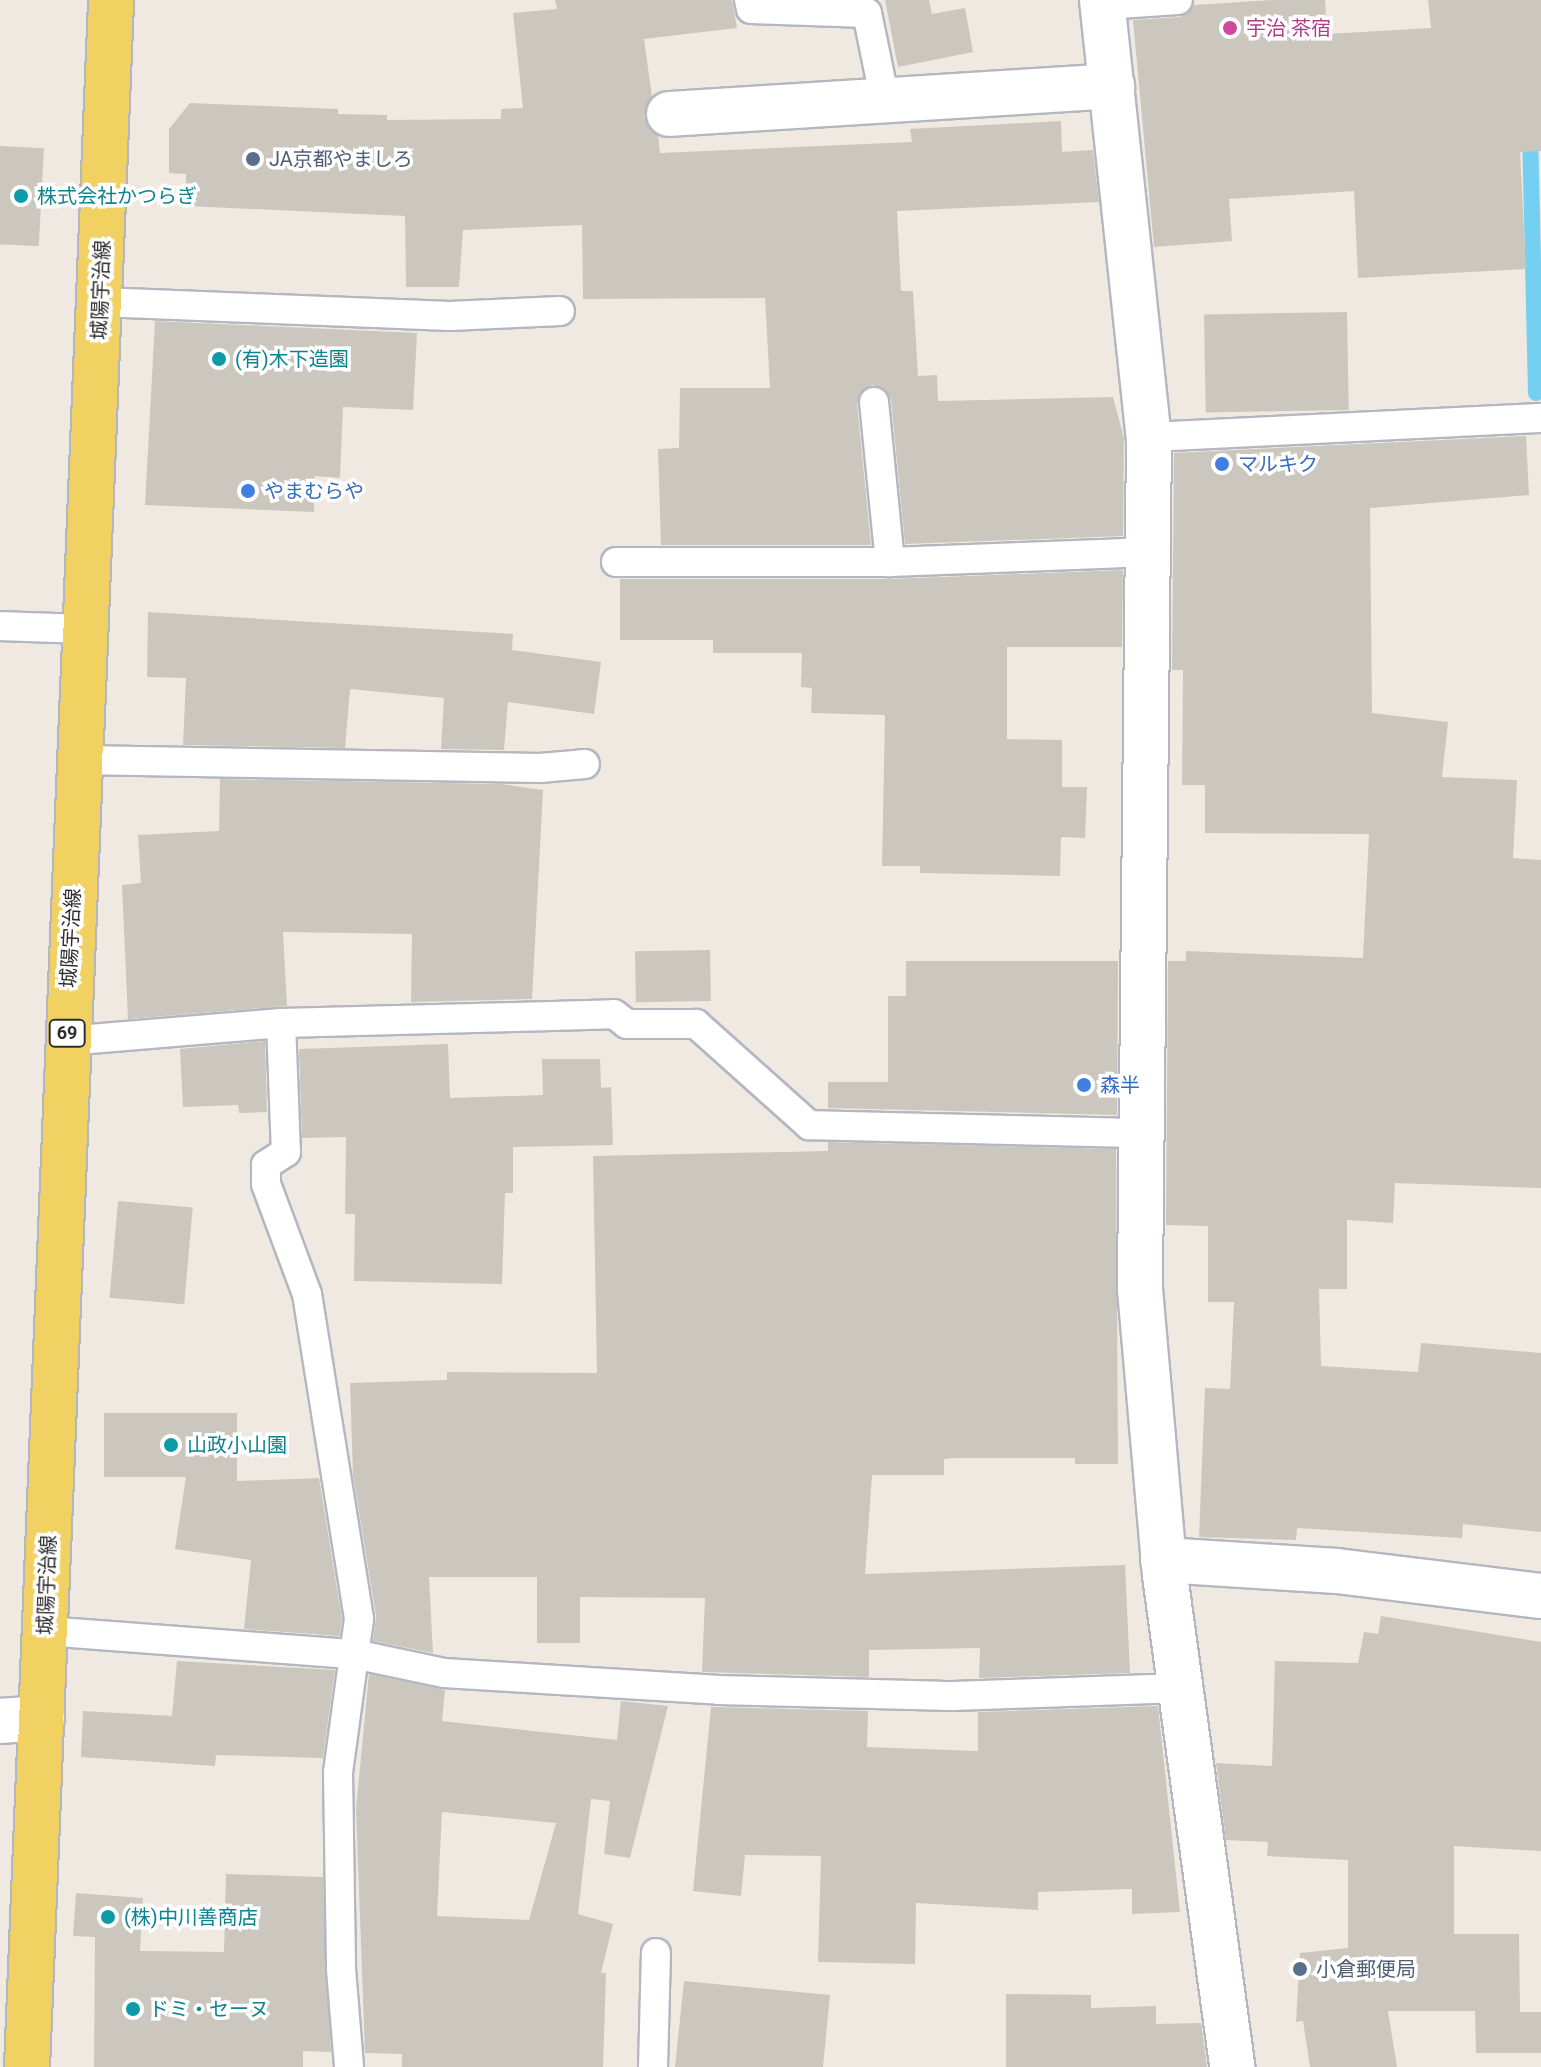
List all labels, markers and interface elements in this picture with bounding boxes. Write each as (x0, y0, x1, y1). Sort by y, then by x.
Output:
place label: 宇治 茶宿 (1246, 16, 1331, 40)
marker: 宇治 茶宿 (1221, 19, 1239, 37)
place label: JA京都やましろ (269, 147, 413, 171)
marker: JA京都やましろ (244, 150, 262, 168)
place label: 株式会社かつらぎ (37, 184, 197, 208)
marker: 株式会社かつらぎ (12, 187, 30, 205)
street label: 城陽宇治線 (87, 240, 115, 340)
place label: (有)木下造園 (235, 347, 349, 371)
marker: (有)木下造園 (210, 350, 228, 368)
place label: マルキク (1238, 452, 1318, 476)
marker: マルキク (1213, 455, 1231, 473)
place label: やまむらや (264, 479, 364, 503)
marker: やまむらや (239, 482, 257, 500)
street label: 城陽宇治線 (56, 887, 86, 989)
road number: 69 (47, 1019, 87, 1047)
place label: 森半 (1100, 1073, 1140, 1097)
marker: 森半 (1075, 1076, 1093, 1094)
place label: 山政小山園 (187, 1433, 287, 1457)
marker: 山政小山園 (162, 1436, 180, 1454)
street label: 城陽宇治線 (33, 1535, 61, 1635)
place label: (株)中川善商店 (124, 1905, 258, 1929)
marker: (株)中川善商店 (99, 1908, 117, 1926)
place label: 小倉郵便局 (1316, 1957, 1416, 1981)
marker: 小倉郵便局 (1291, 1960, 1309, 1978)
place label: ドミ・セーヌ (149, 1997, 269, 2021)
marker: ドミ・セーヌ (124, 2000, 142, 2018)

